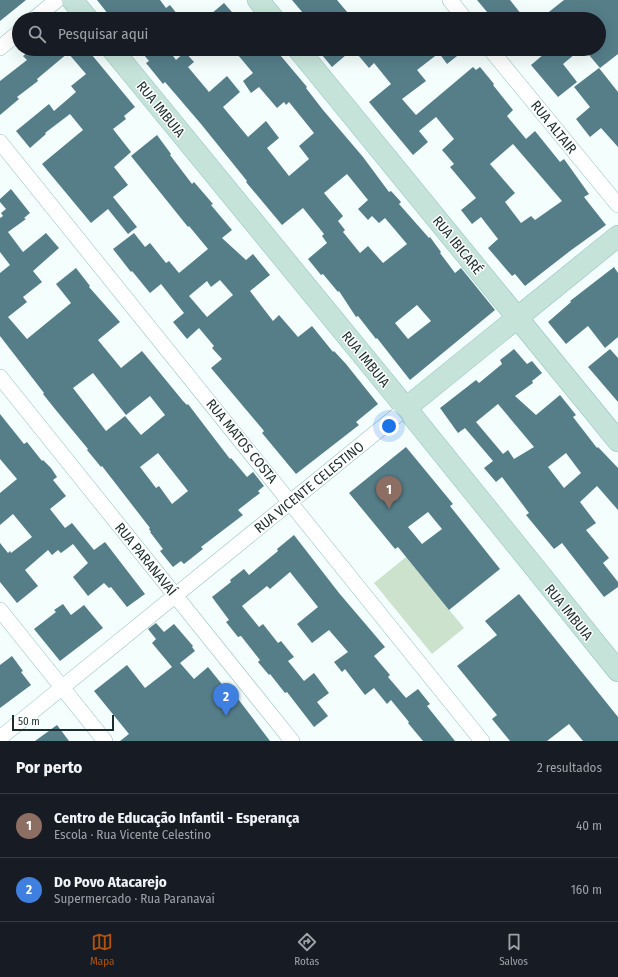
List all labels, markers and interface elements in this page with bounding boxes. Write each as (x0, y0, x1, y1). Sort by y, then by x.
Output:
search box (12, 12, 606, 56)
icon: search (26, 23, 48, 45)
text: Pesquisar aqui (58, 25, 148, 43)
street label: RUA IMBUIA (133, 78, 189, 141)
street label: RUA ALTAIR (527, 97, 580, 157)
street label: RUA IBICARÉ (429, 212, 487, 278)
street label: RUA IMBUIA (338, 328, 394, 391)
street label: RUA MATOS COSTA (202, 396, 281, 487)
your location (379, 416, 399, 436)
street label: RUA VICENTE CELESTINO (251, 438, 368, 537)
pin: 1 (376, 476, 402, 509)
street label: RUA PARANAVAÍ (111, 519, 181, 599)
street label: RUA IMBUIA (541, 581, 597, 644)
pin: 2 (213, 683, 239, 716)
scale bar (12, 713, 114, 732)
text: 50 m (18, 715, 40, 728)
text: Por perto (16, 757, 82, 778)
text: 2 resultados (537, 760, 602, 775)
text: Centro de Educação Infantil - Esperança (54, 809, 300, 827)
text: 1 (26, 818, 32, 833)
text: 40 m (576, 818, 602, 833)
text: Escola · Rua Vicente Celestino (54, 827, 211, 842)
text: Do Povo Atacarejo (54, 873, 167, 891)
text: 2 (26, 882, 32, 897)
text: 160 m (571, 882, 602, 897)
text: Supermercado · Rua Paranavaí (54, 891, 215, 906)
tab: Mapa (90, 931, 114, 968)
tab: Rotas (294, 931, 319, 968)
tab: Salvos (499, 931, 528, 968)

